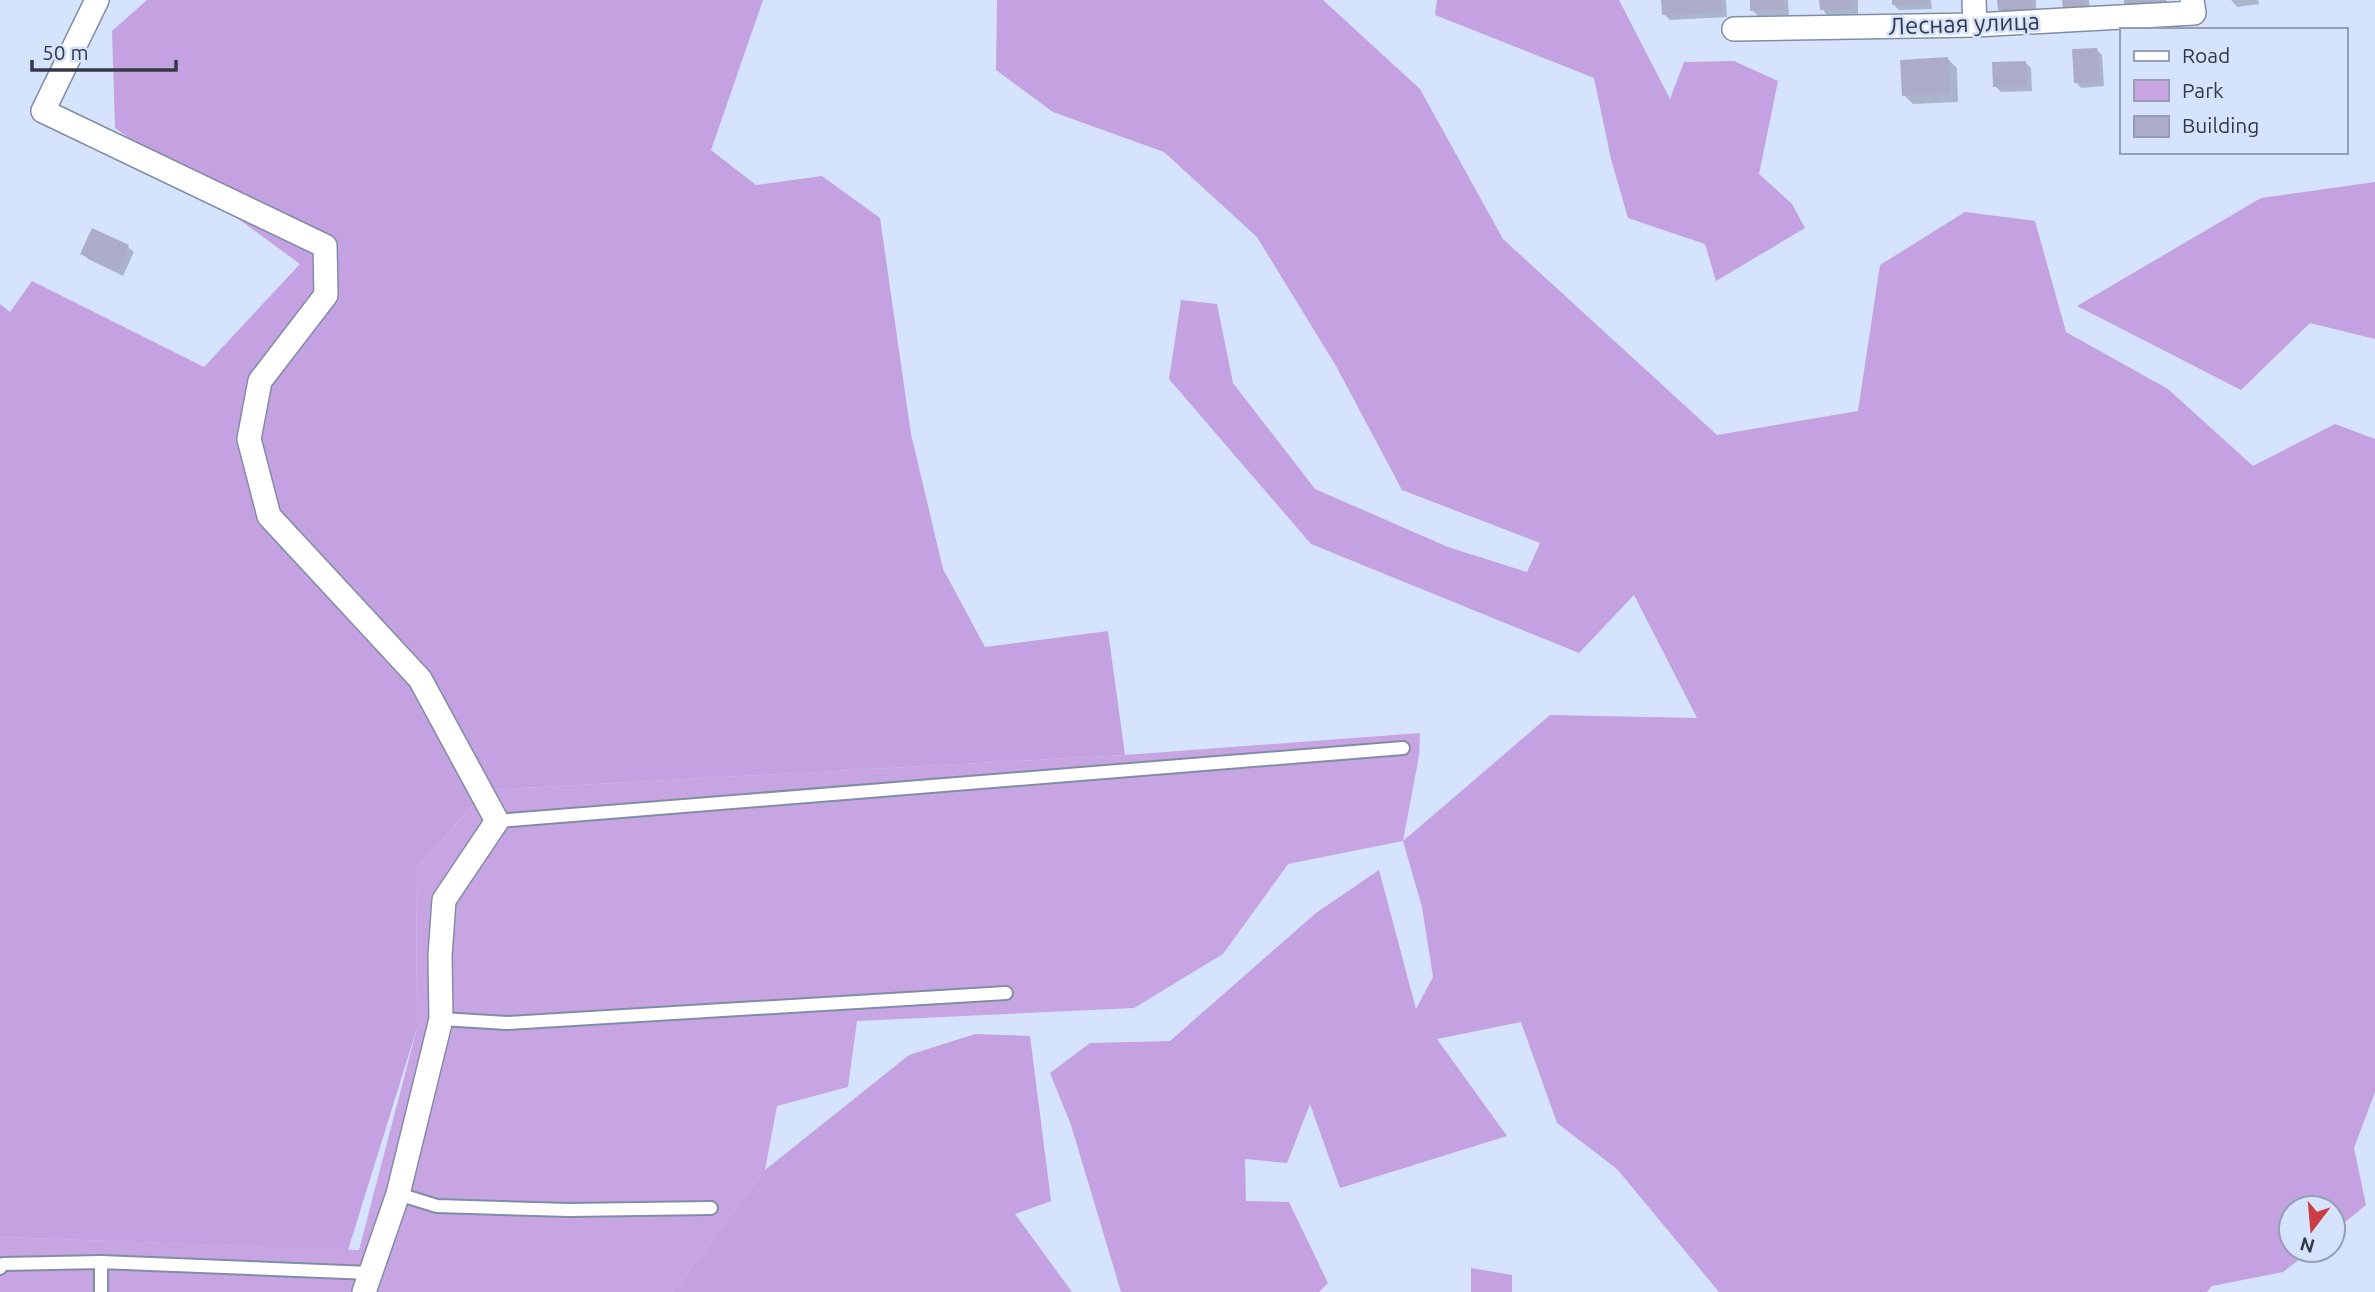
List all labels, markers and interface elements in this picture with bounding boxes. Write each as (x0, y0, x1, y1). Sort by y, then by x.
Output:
street label: Лесная улица (1888, 7, 2040, 40)
scale bar (32, 28, 175, 72)
legend (2120, 28, 2347, 154)
text: 50 m (42, 40, 89, 64)
text: Road (2182, 43, 2230, 67)
text: Park (2182, 78, 2224, 102)
text: Building (2182, 113, 2259, 137)
north arrow (2277, 1194, 2347, 1264)
text: N (2297, 1233, 2317, 1258)

